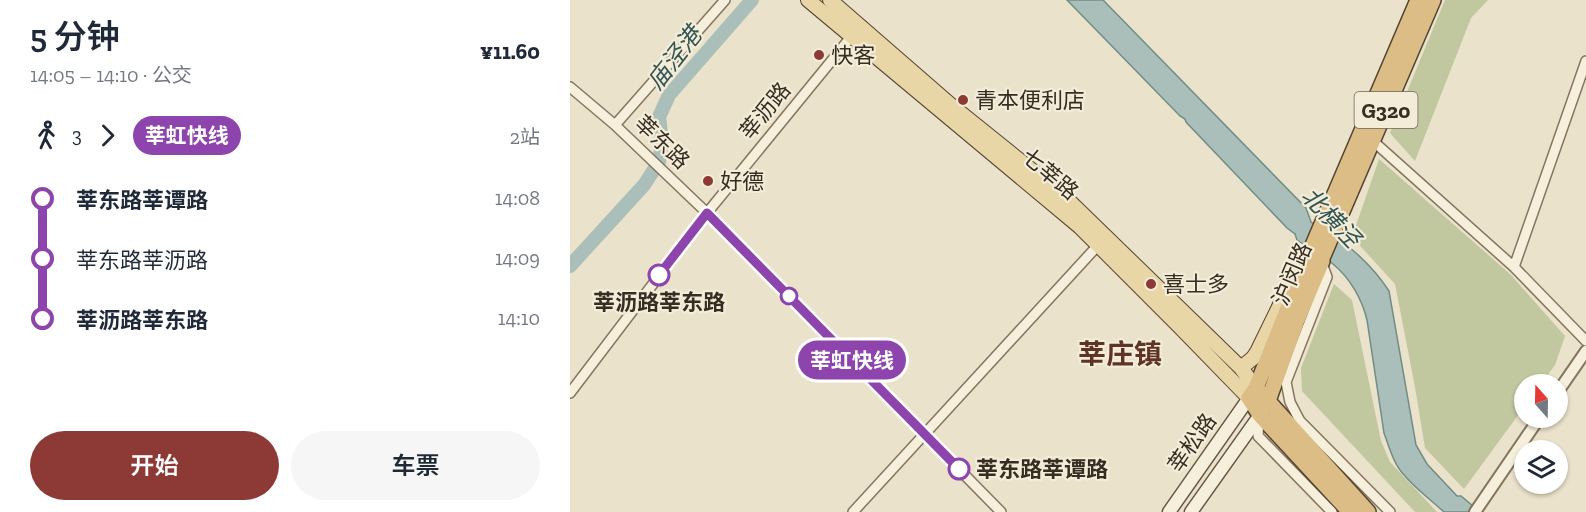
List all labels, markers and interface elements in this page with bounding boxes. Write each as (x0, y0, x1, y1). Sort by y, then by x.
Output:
text: 5 分钟 (30, 17, 120, 56)
water label: 庙泾港 (640, 18, 709, 95)
text: ¥11.60 (480, 38, 540, 65)
place label: 快客 (831, 42, 875, 69)
marker: 快客 (812, 48, 826, 62)
text: 14:05 – 14:10 · 公交 (30, 63, 192, 87)
street label: 莘沥路 (734, 77, 796, 145)
place label: 青本便利店 (975, 87, 1085, 114)
road number: G320 (1354, 92, 1418, 128)
marker: 青本便利店 (956, 93, 970, 107)
street label: 莘东路 (629, 109, 695, 175)
icon: walk (30, 119, 63, 152)
icon: forward (91, 119, 124, 152)
text: 3 (72, 123, 82, 147)
text: 莘虹快线 (145, 123, 229, 148)
text: 2站 (510, 125, 540, 149)
street label: 七莘路 (1016, 142, 1084, 206)
place label: 好德 (720, 168, 764, 195)
marker: 好德 (701, 174, 715, 188)
water label: 北横泾 (1296, 181, 1368, 254)
text: 14:08 (495, 186, 540, 210)
text: 莘东路莘谭路 (76, 187, 208, 214)
street label: 沪闵路 (1267, 238, 1317, 310)
text: 14:09 (495, 246, 540, 270)
text: 莘东路莘沥路 (76, 247, 208, 274)
marker: 莘沥路莘东路 (648, 264, 670, 286)
place label: 喜士多 (1163, 271, 1229, 298)
marker: 喜士多 (1144, 277, 1158, 291)
unlabelled marker (780, 287, 798, 305)
place label: 莘沥路莘东路 (593, 289, 725, 316)
text: 14:10 (498, 306, 540, 330)
text: 莘沥路莘东路 (76, 307, 208, 334)
district label: 莘庄镇 (1078, 338, 1162, 371)
line badge: 莘虹快线 (810, 340, 894, 380)
text: 莘虹快线 (810, 348, 894, 373)
north arrow (1514, 374, 1568, 428)
map controls (1514, 374, 1568, 494)
street label: 莘松路 (1162, 408, 1222, 478)
button: 开始 (30, 431, 279, 500)
button: 车票 (291, 431, 540, 500)
button: layers (1514, 440, 1568, 494)
place label: 莘东路莘谭路 (976, 456, 1108, 483)
marker: 莘东路莘谭路 (948, 458, 970, 480)

